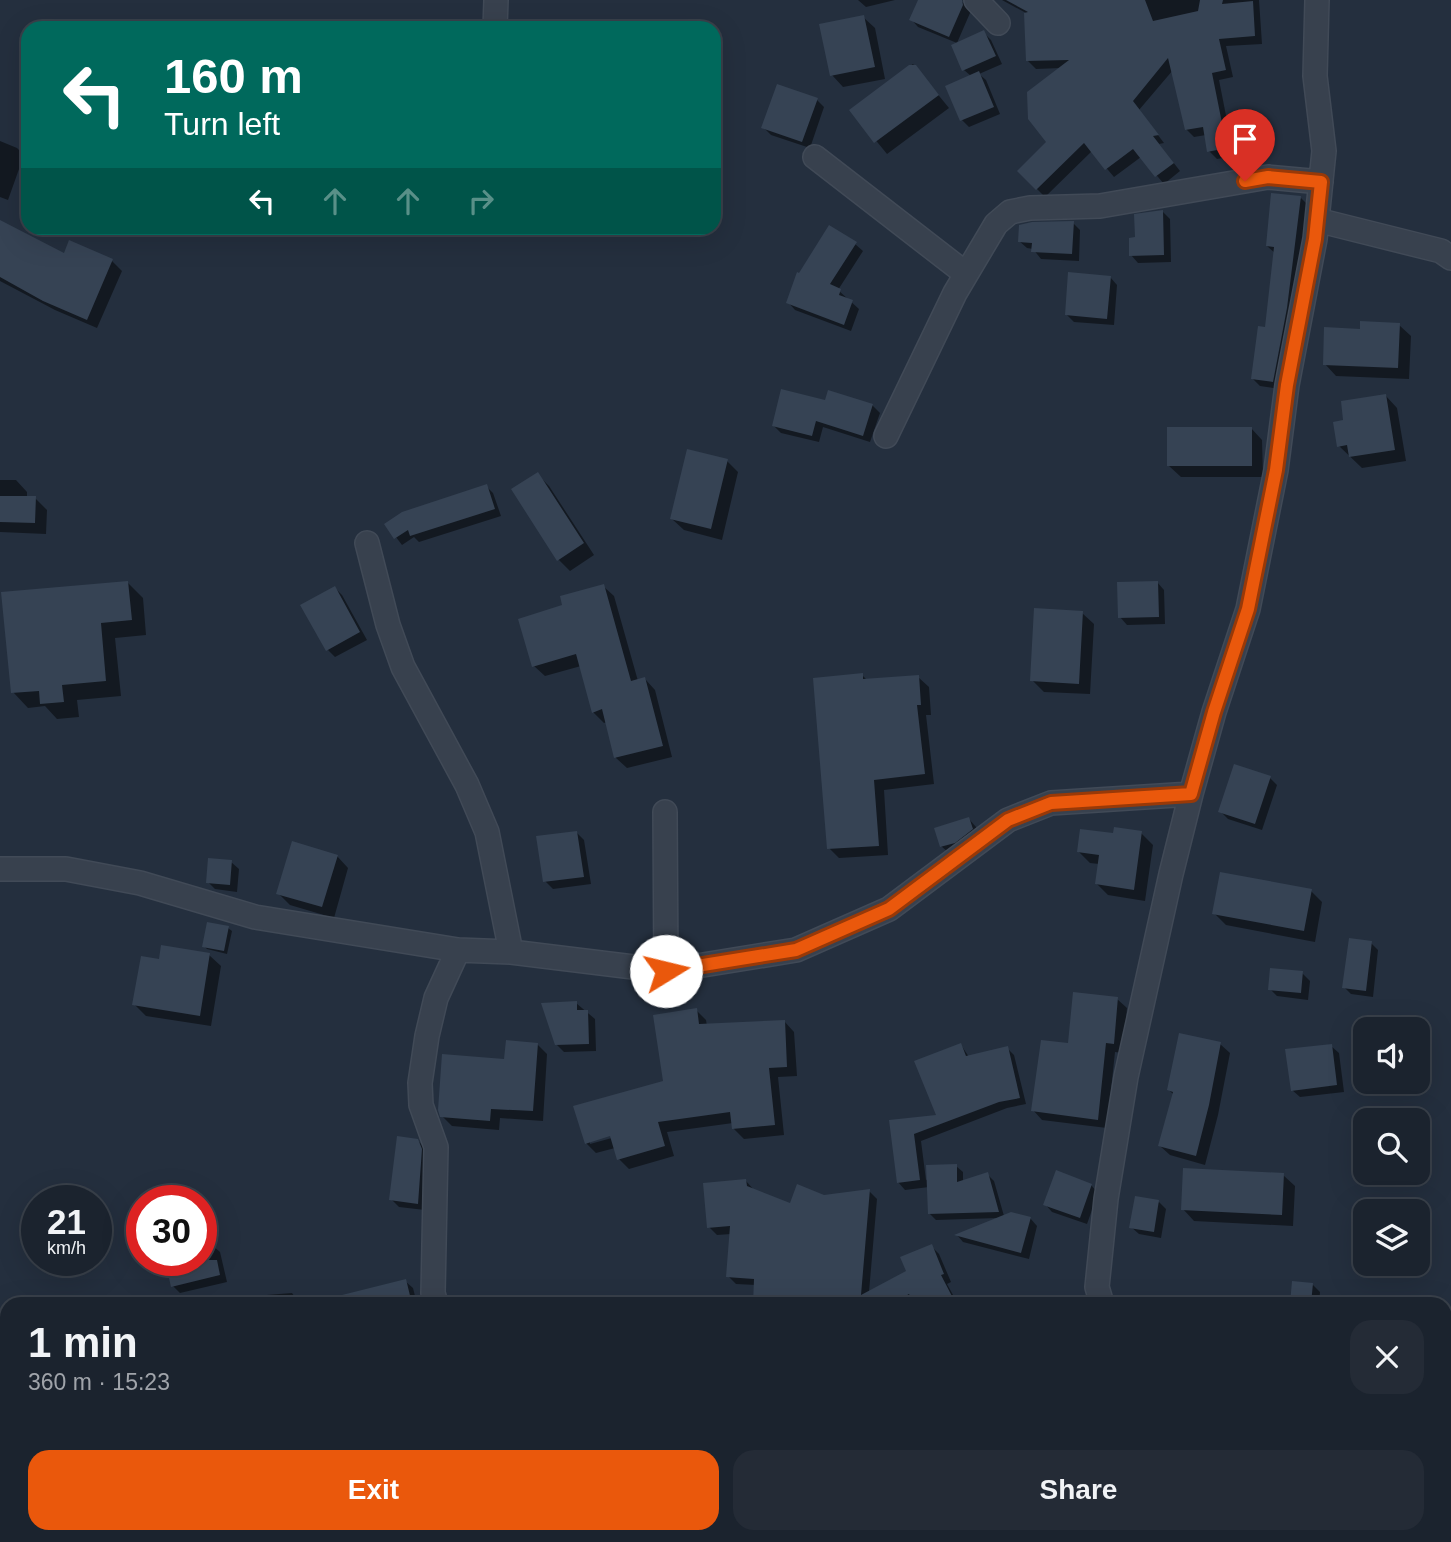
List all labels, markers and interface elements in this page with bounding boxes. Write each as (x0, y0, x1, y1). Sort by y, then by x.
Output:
icon: left (49, 49, 140, 140)
text: 160 m (164, 49, 303, 103)
text: Turn left (164, 106, 280, 142)
pin (1215, 109, 1275, 181)
icon: arrive (1226, 120, 1264, 158)
icon: left (243, 182, 281, 220)
icon: ahead (316, 182, 354, 220)
icon: ahead (389, 182, 427, 220)
icon: right (462, 182, 500, 220)
position arrow (629, 934, 703, 1008)
map controls (1353, 1017, 1430, 1276)
button: sound (1353, 1017, 1430, 1094)
button: search (1353, 1108, 1430, 1185)
speed limit sign: 30 (126, 1185, 217, 1276)
button: layers (1353, 1199, 1430, 1276)
text: 21 (47, 1202, 86, 1241)
text: km/h (47, 1238, 86, 1258)
text: 1 min (28, 1319, 138, 1366)
button: close (1350, 1320, 1424, 1394)
text: 360 m · 15:23 (28, 1369, 170, 1395)
button: Exit (28, 1450, 719, 1530)
button: Share (733, 1450, 1424, 1530)

